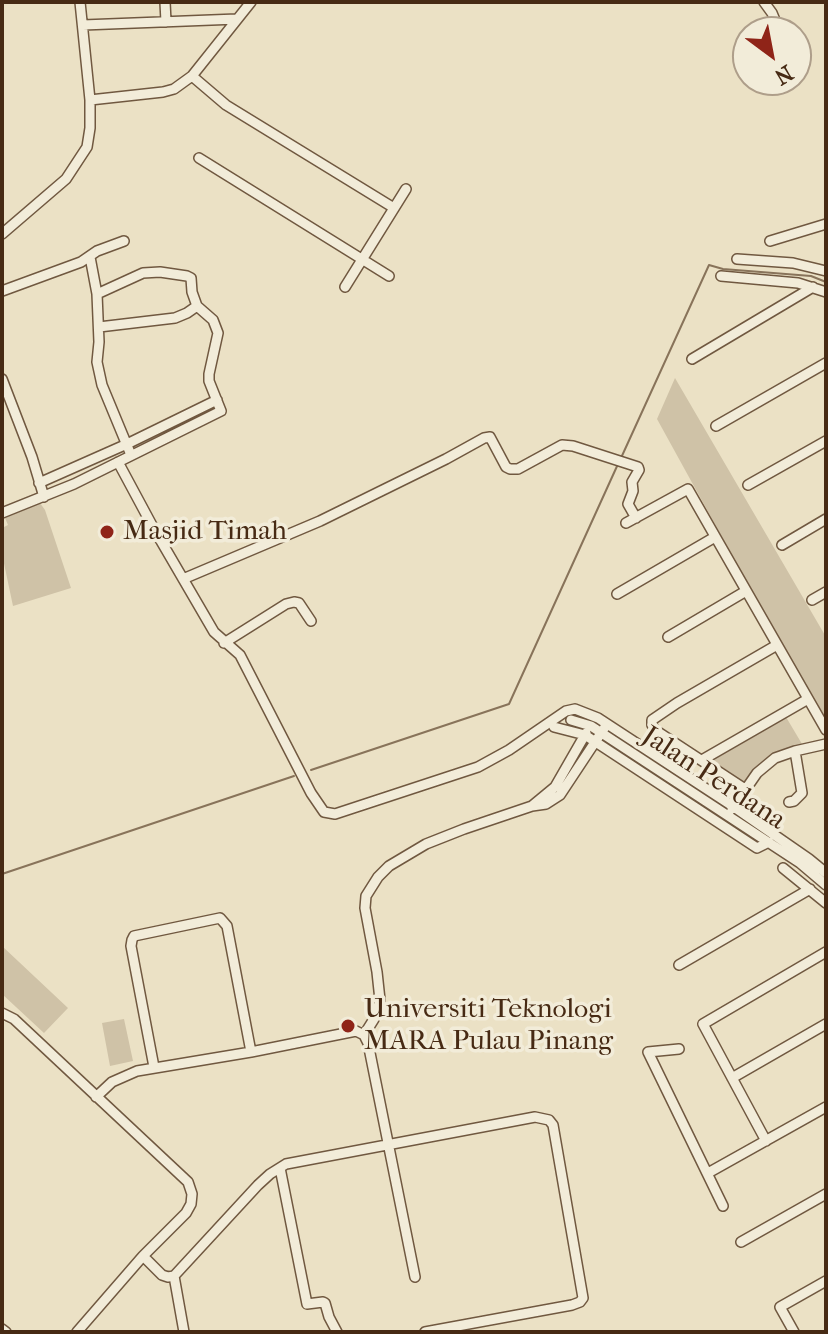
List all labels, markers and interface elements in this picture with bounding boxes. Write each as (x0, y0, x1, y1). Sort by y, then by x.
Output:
north arrow (732, 16, 812, 96)
text: N (770, 59, 798, 90)
place label: Masjid Timah (123, 515, 287, 549)
marker: Masjid Timah (98, 523, 116, 541)
street label: Jalan Perdana (635, 720, 791, 838)
place label: Universiti Teknologi MARA Pulau Pinang (364, 993, 613, 1059)
marker: Universiti Teknologi MARA Pulau Pinang (339, 1017, 357, 1035)

